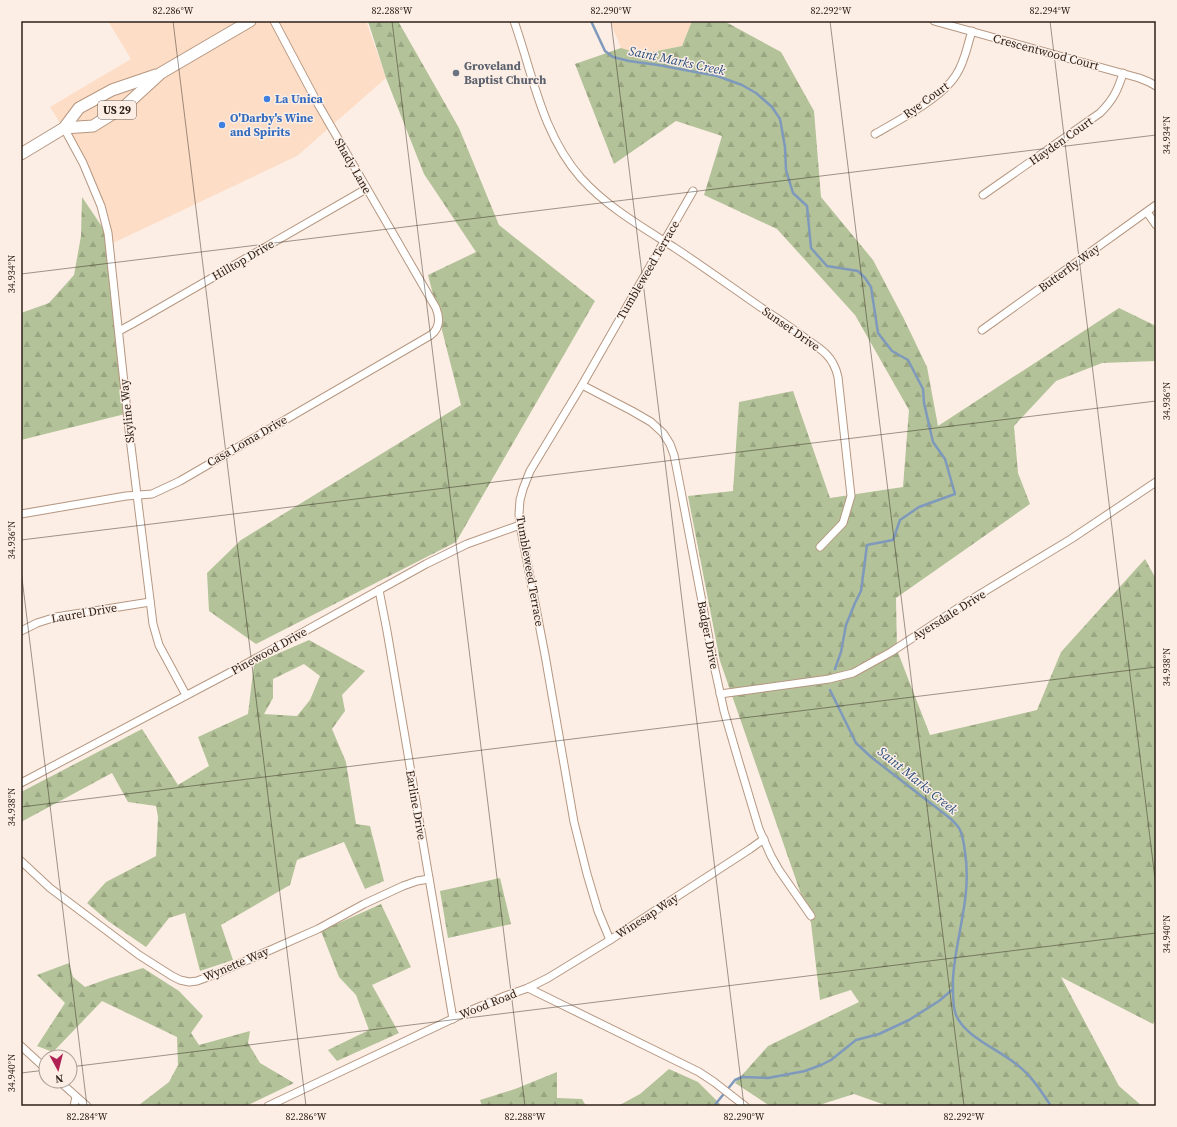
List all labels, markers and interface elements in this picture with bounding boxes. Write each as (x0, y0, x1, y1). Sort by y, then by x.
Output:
text: 82.286°W (153, 4, 194, 17)
text: 82.288°W (372, 4, 413, 17)
text: 82.290°W (591, 4, 632, 17)
text: 82.292°W (811, 4, 852, 17)
text: 82.294°W (1030, 4, 1071, 17)
street label: Crescentwood Court (991, 30, 1101, 74)
water label: Saint Marks Creek (627, 42, 728, 79)
place label: Groveland Baptist Church (464, 58, 547, 88)
marker: Groveland Baptist Church (451, 68, 461, 78)
street label: Rye Court (900, 78, 952, 122)
place label: La Unica (275, 91, 324, 107)
marker: La Unica (262, 94, 272, 104)
road number: US 29 (98, 101, 136, 119)
place label: O'Darby's Wine and Spirits (230, 110, 313, 140)
street label: Hayden Court (1026, 113, 1096, 169)
text: 34.934°N (1160, 116, 1173, 154)
marker: O'Darby's Wine and Spirits (217, 120, 227, 130)
street label: Shady Lane (331, 135, 375, 197)
street label: Tumbleweed Terrace (613, 217, 683, 323)
street label: Hilltop Drive (209, 236, 277, 284)
street label: Butterfly Way (1035, 240, 1104, 296)
text: 34.934°N (5, 255, 18, 293)
street label: Sunset Drive (759, 303, 823, 355)
street label: Skyline Way (116, 377, 138, 444)
text: 34.936°N (1160, 382, 1173, 420)
street label: Casa Loma Drive (204, 412, 290, 470)
street label: Tumbleweed Terrace (512, 514, 548, 628)
text: 34.936°N (5, 521, 18, 559)
street label: Ayersdale Drive (909, 586, 989, 644)
street label: Laurel Drive (50, 599, 118, 627)
street label: Badger Drive (694, 599, 722, 671)
street label: Pinewood Drive (228, 623, 310, 679)
text: 34.938°N (1160, 648, 1173, 686)
water label: Saint Marks Creek (874, 743, 962, 818)
street label: Earline Drive (402, 769, 430, 841)
text: 34.938°N (5, 788, 18, 826)
street label: Winesap Way (613, 889, 682, 942)
text: 34.940°N (1160, 915, 1173, 953)
street label: Wynette Way (201, 943, 272, 985)
street label: Wood Road (457, 985, 519, 1023)
north arrow (38, 1049, 78, 1089)
text: 34.940°N (5, 1054, 18, 1092)
text: N (54, 1070, 64, 1086)
text: 82.284°W (67, 1110, 108, 1123)
text: 82.286°W (286, 1110, 327, 1123)
text: 82.288°W (505, 1110, 546, 1123)
text: 82.290°W (724, 1110, 765, 1123)
text: 82.292°W (944, 1110, 985, 1123)

